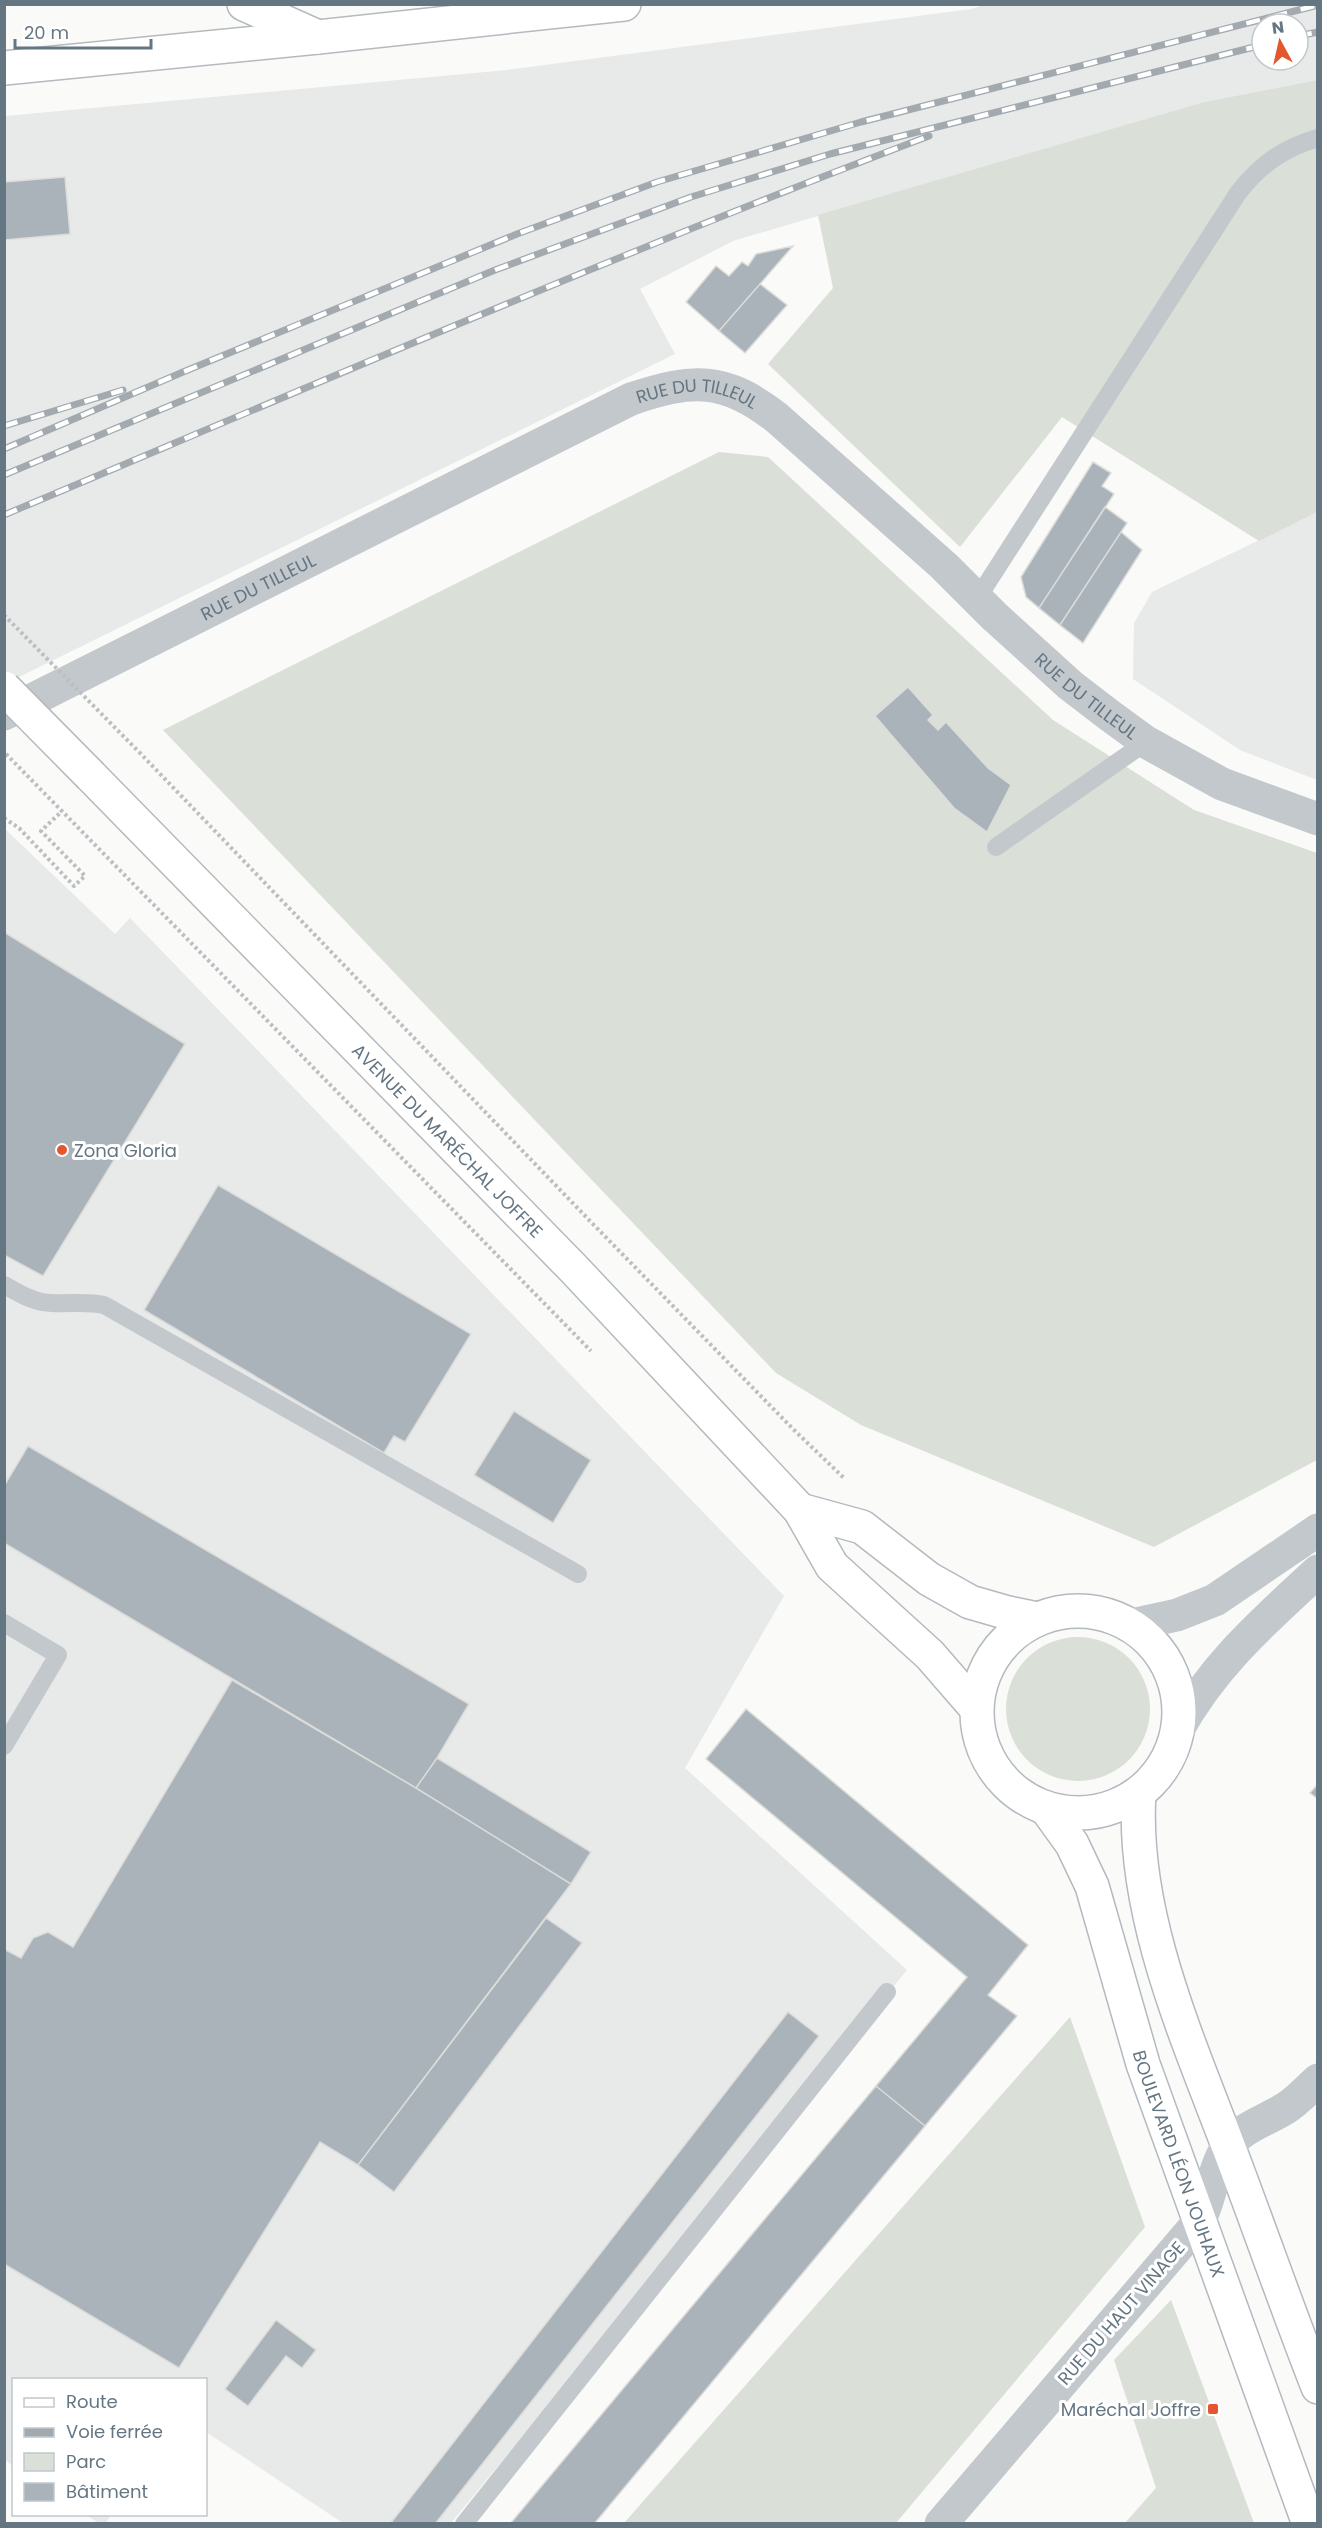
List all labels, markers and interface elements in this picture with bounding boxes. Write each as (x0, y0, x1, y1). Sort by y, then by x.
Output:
scale bar (15, 12, 152, 50)
north arrow (1250, 12, 1310, 72)
text: N (1270, 15, 1286, 40)
text: 20 m (24, 20, 69, 45)
street label: RUE DU TILLEUL (633, 372, 763, 414)
street label: RUE DU TILLEUL (196, 547, 320, 626)
street label: RUE DU TILLEUL (1030, 647, 1143, 745)
street label: AVENUE DU MARÉCHAL JOFFRE (347, 1038, 549, 1243)
place label: Zona Gloria (74, 1138, 177, 1163)
marker: Zona Gloria (55, 1143, 69, 1157)
street label: BOULEVARD LÉON JOUHAUX (1127, 2047, 1231, 2281)
street label: RUE DU HAUT VINAGE (1052, 2236, 1190, 2390)
legend (12, 2378, 207, 2516)
text: Route (66, 2389, 118, 2414)
place label: Maréchal Joffre (1061, 2397, 1201, 2422)
marker: Maréchal Joffre (1206, 2402, 1220, 2416)
text: Voie ferrée (66, 2419, 163, 2444)
text: Parc (66, 2449, 106, 2474)
text: Bâtiment (66, 2479, 148, 2504)

